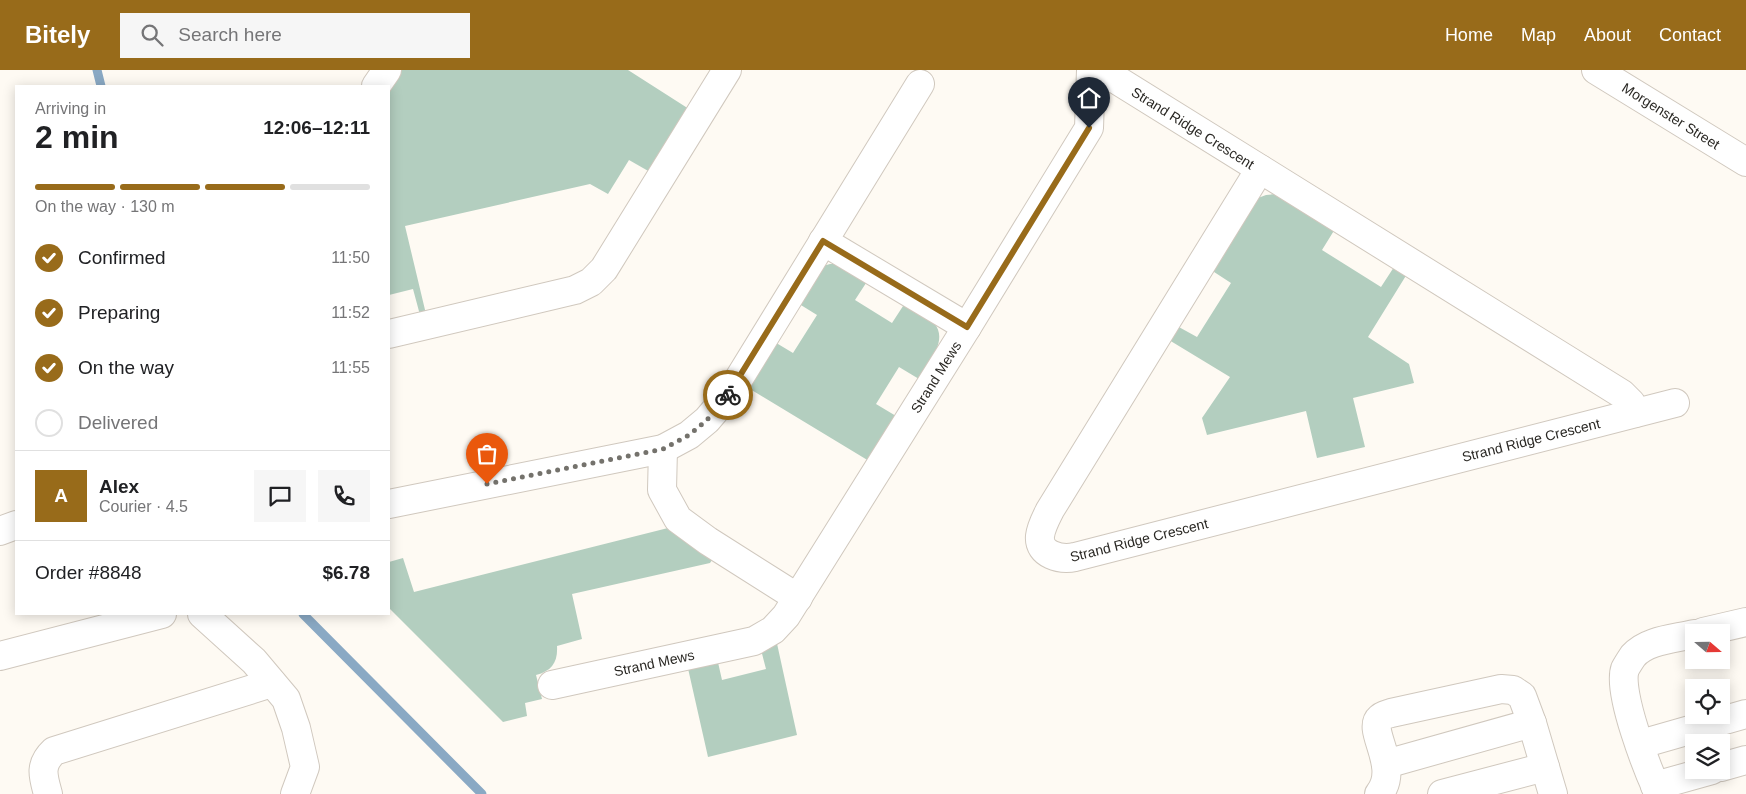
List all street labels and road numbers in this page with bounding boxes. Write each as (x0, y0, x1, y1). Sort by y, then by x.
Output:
street label: Morgenster Street (1619, 80, 1723, 153)
street label: Strand Ridge Crescent (1129, 84, 1257, 172)
street label: Strand Mews (908, 338, 964, 416)
street label: Strand Ridge Crescent (1460, 415, 1602, 465)
street label: Strand Ridge Crescent (1068, 515, 1210, 565)
street label: Strand Mews (612, 647, 696, 679)

